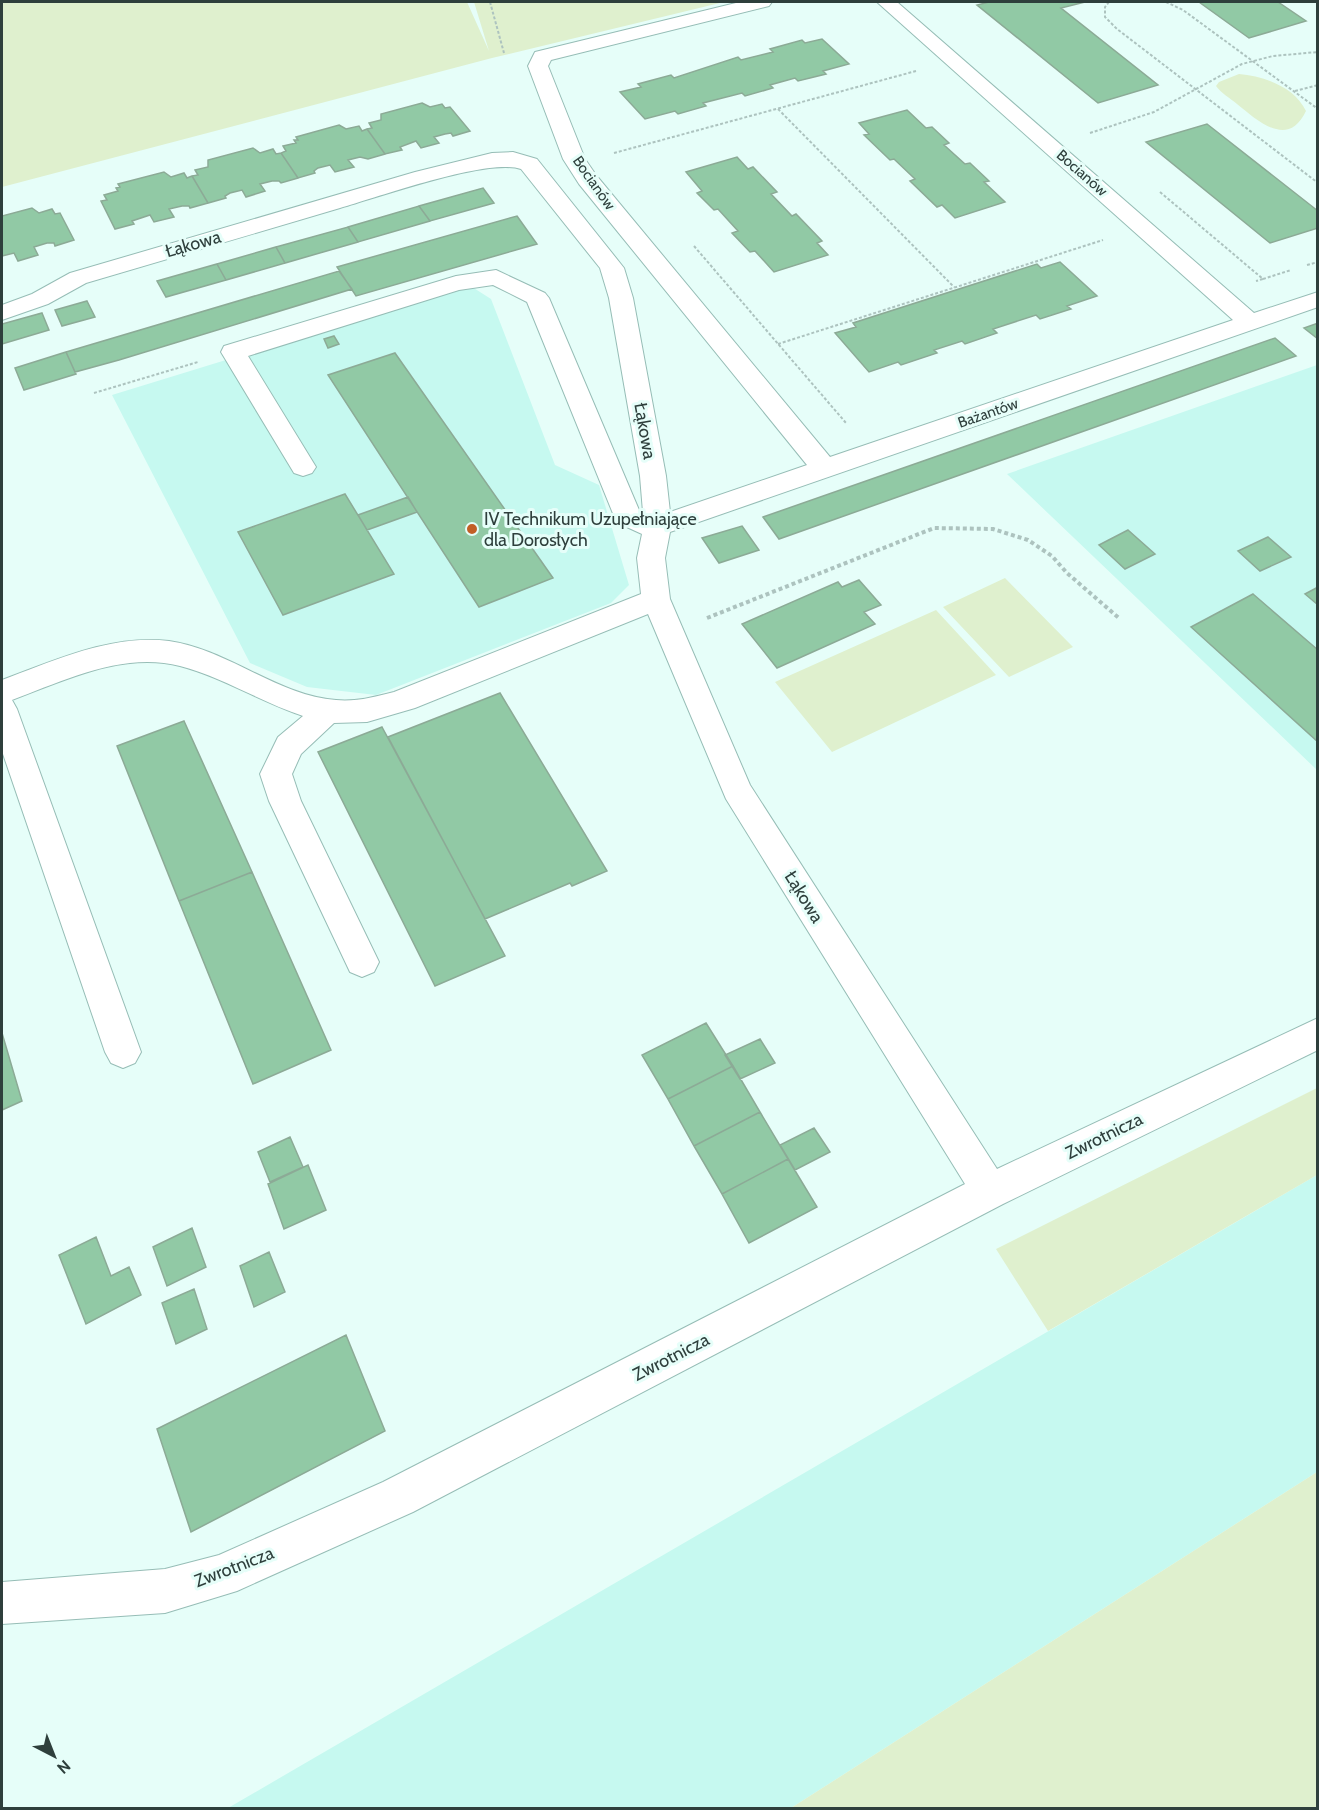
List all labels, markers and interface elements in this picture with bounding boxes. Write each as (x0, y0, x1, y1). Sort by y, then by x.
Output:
street label: Bocianów (1053, 146, 1111, 200)
street label: Bocianów (569, 153, 619, 214)
street label: Łąkowa (163, 226, 224, 262)
street label: Bażantów (955, 394, 1021, 432)
street label: Łąkowa (629, 401, 661, 461)
place label: IV Technikum Uzupełniające dla Dorosłych (484, 508, 697, 551)
marker: IV Technikum Uzupełniające dla Dorosłych (465, 522, 479, 536)
street label: Łąkowa (780, 867, 829, 927)
street label: Zwrotnicza (1062, 1108, 1147, 1164)
street label: Zwrotnicza (629, 1328, 713, 1386)
street label: Zwrotnicza (191, 1542, 277, 1592)
north arrow (24, 1726, 84, 1786)
text: N (53, 1756, 74, 1778)

